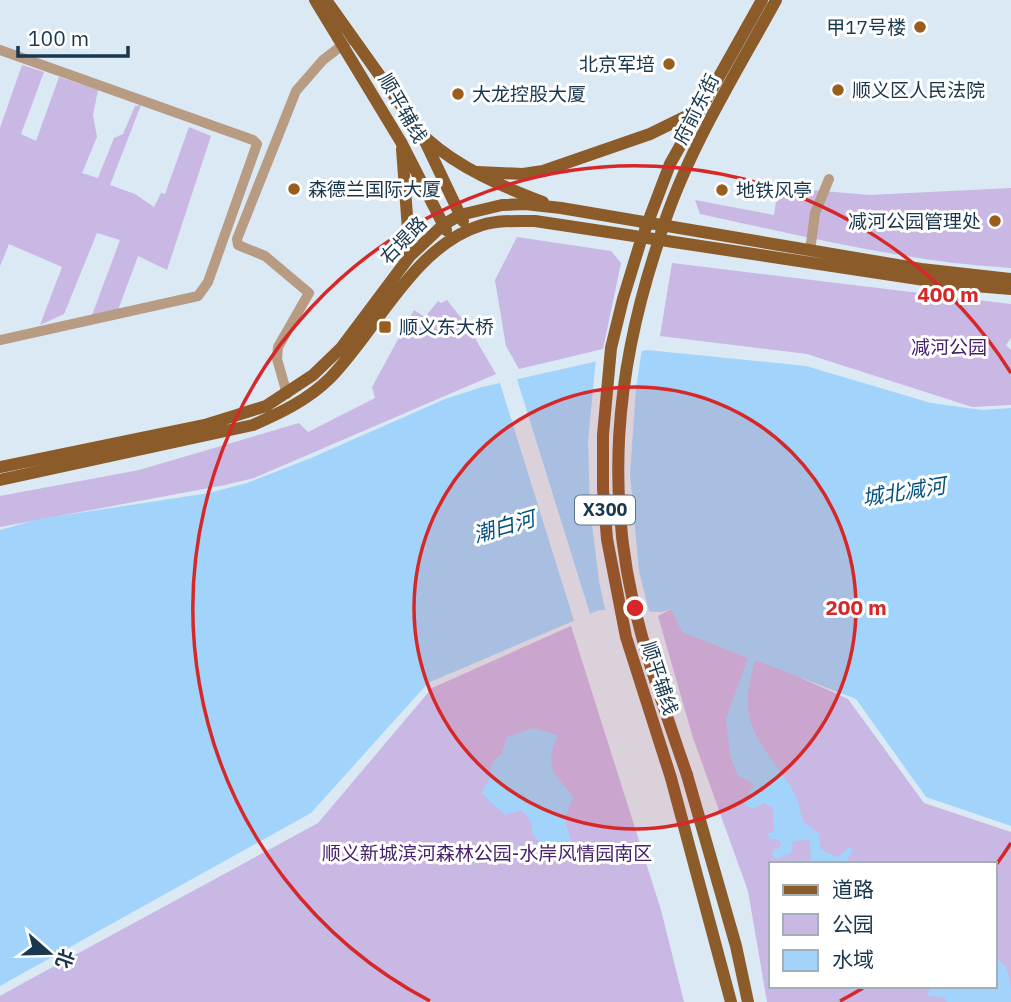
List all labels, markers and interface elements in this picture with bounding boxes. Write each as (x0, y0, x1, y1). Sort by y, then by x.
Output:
scale bar (18, 14, 128, 58)
place label: 甲17号楼 (826, 15, 906, 39)
marker: 甲17号楼 (912, 19, 928, 35)
text: 100 m (28, 24, 89, 52)
place label: 北京军培 (579, 52, 655, 76)
marker: 北京军培 (661, 56, 677, 72)
street label: 顺平辅线 (374, 69, 432, 147)
street label: 府前东街 (668, 70, 724, 148)
place label: 顺义区人民法院 (852, 78, 985, 102)
place label: 大龙控股大厦 (472, 82, 586, 106)
marker: 顺义区人民法院 (830, 82, 846, 98)
marker: 大龙控股大厦 (450, 86, 466, 102)
place label: 森德兰国际大厦 (308, 177, 441, 201)
place label: 地铁风亭 (736, 178, 812, 202)
marker: 森德兰国际大厦 (286, 181, 302, 197)
marker: 地铁风亭 (714, 182, 730, 198)
place label: 减河公园管理处 (848, 209, 981, 233)
street label: 右堤路 (375, 211, 431, 269)
marker: 减河公园管理处 (987, 213, 1003, 229)
text: 400 m (917, 280, 979, 308)
place label: 顺义东大桥 (399, 315, 494, 339)
marker: 顺义东大桥 (377, 319, 393, 335)
park label: 减河公园 (911, 335, 987, 359)
water label: 城北减河 (860, 470, 951, 511)
road number: X300 (575, 496, 635, 524)
water label: 潮白河 (470, 503, 542, 548)
text: 200 m (825, 593, 887, 621)
centre of rings (623, 596, 647, 620)
street label: 顺平辅线 (637, 638, 683, 718)
park label: 顺义新城滨河森林公园-水岸风情园南区 (322, 841, 652, 865)
legend (769, 862, 997, 988)
text: 道路 (832, 875, 874, 903)
text: 公园 (832, 910, 874, 938)
north arrow (14, 918, 84, 988)
text: 水域 (832, 945, 874, 973)
text: 北 (50, 946, 80, 972)

